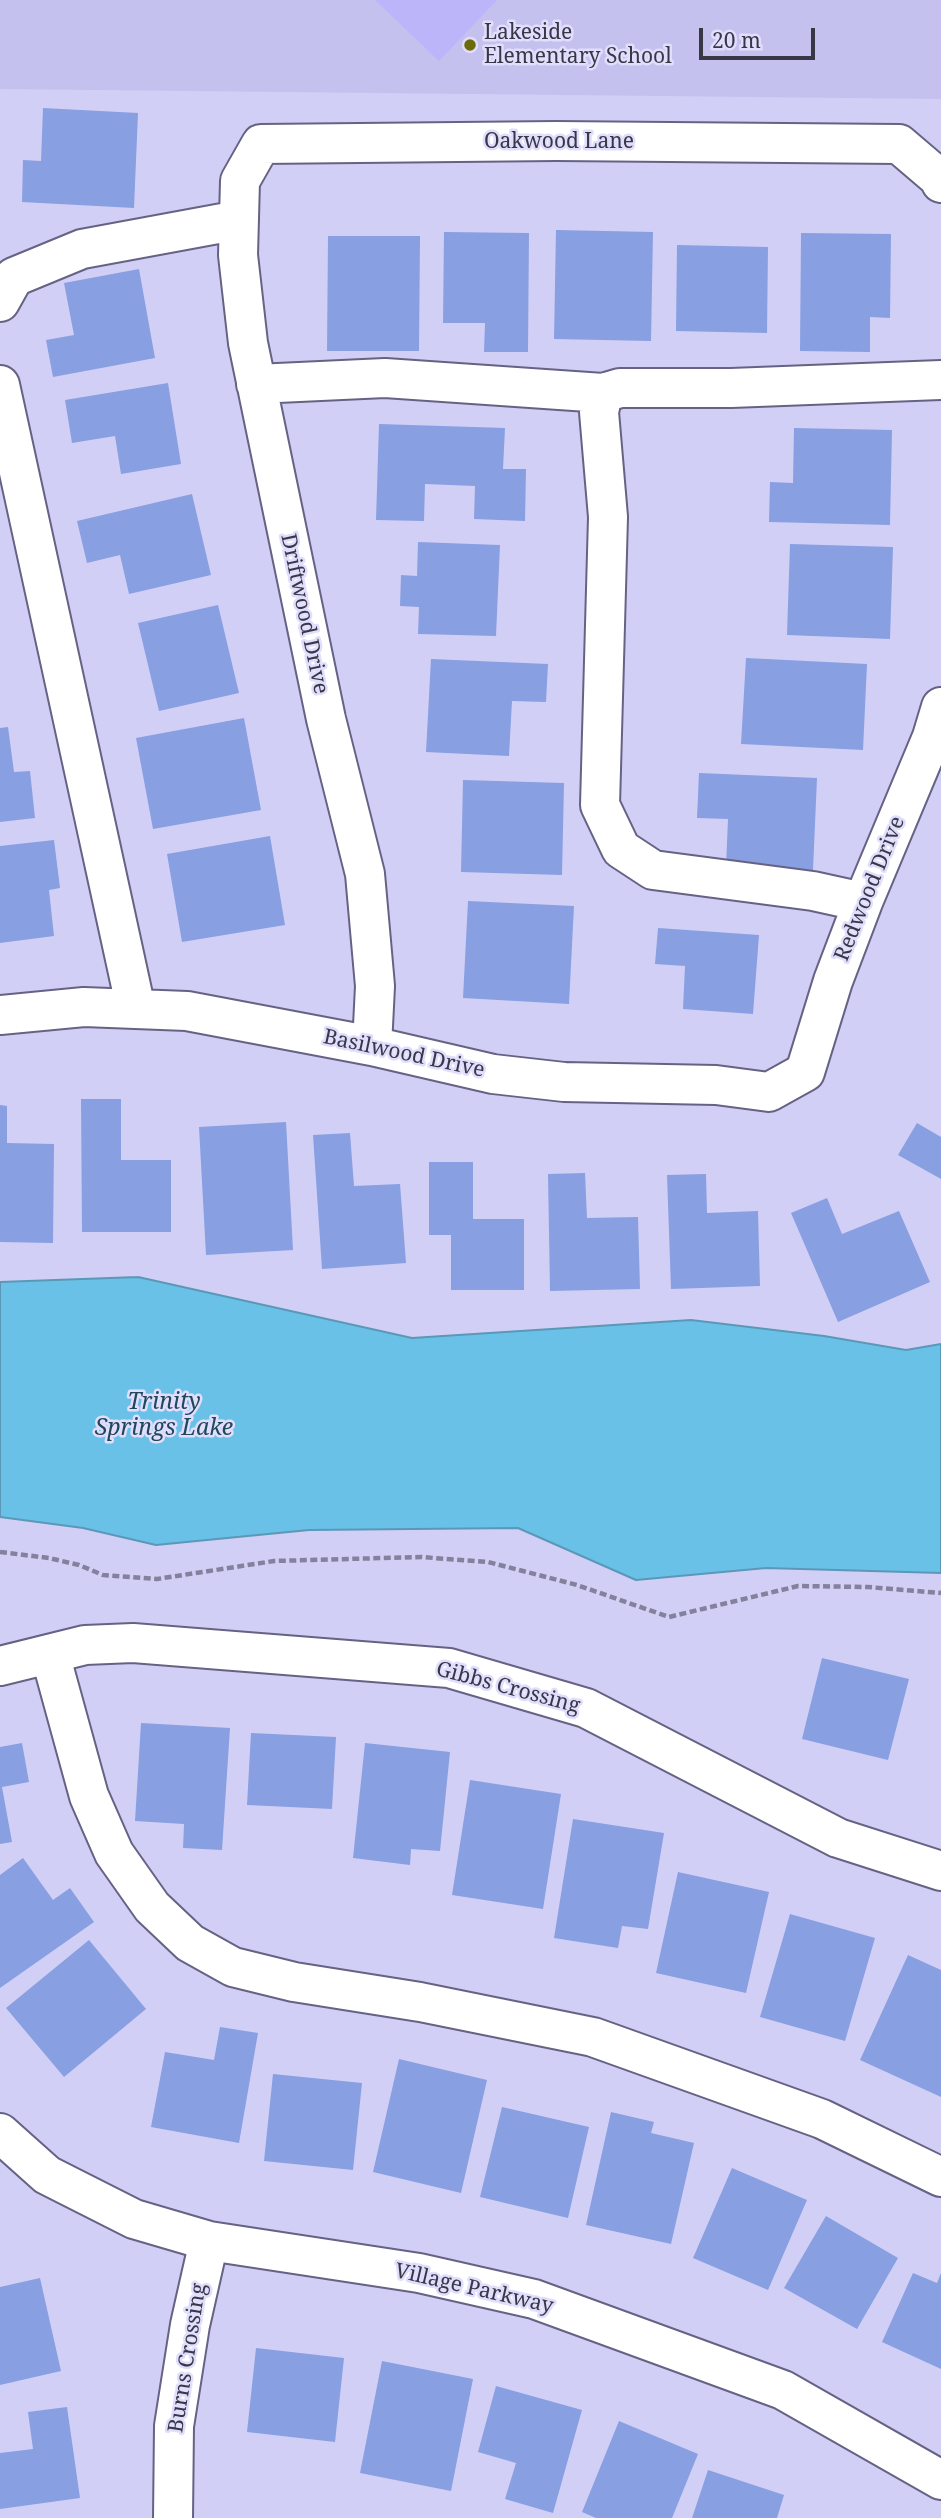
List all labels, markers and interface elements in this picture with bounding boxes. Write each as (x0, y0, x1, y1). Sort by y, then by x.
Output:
scale bar (703, 14, 818, 58)
place label: Lakeside Elementary School (484, 20, 672, 70)
text: 20 m (712, 26, 761, 54)
marker: Lakeside Elementary School (462, 37, 478, 53)
street label: Oakwood Lane (484, 129, 634, 155)
street label: Driftwood Drive (275, 532, 333, 696)
street label: Redwood Drive (829, 813, 911, 965)
street label: Basilwood Drive (321, 1025, 487, 1083)
water label: Trinity Springs Lake (95, 1388, 233, 1442)
street label: Gibbs Crossing (433, 1657, 583, 1719)
street label: Village Parkway (392, 2259, 556, 2319)
street label: Burns Crossing (164, 2282, 212, 2434)

